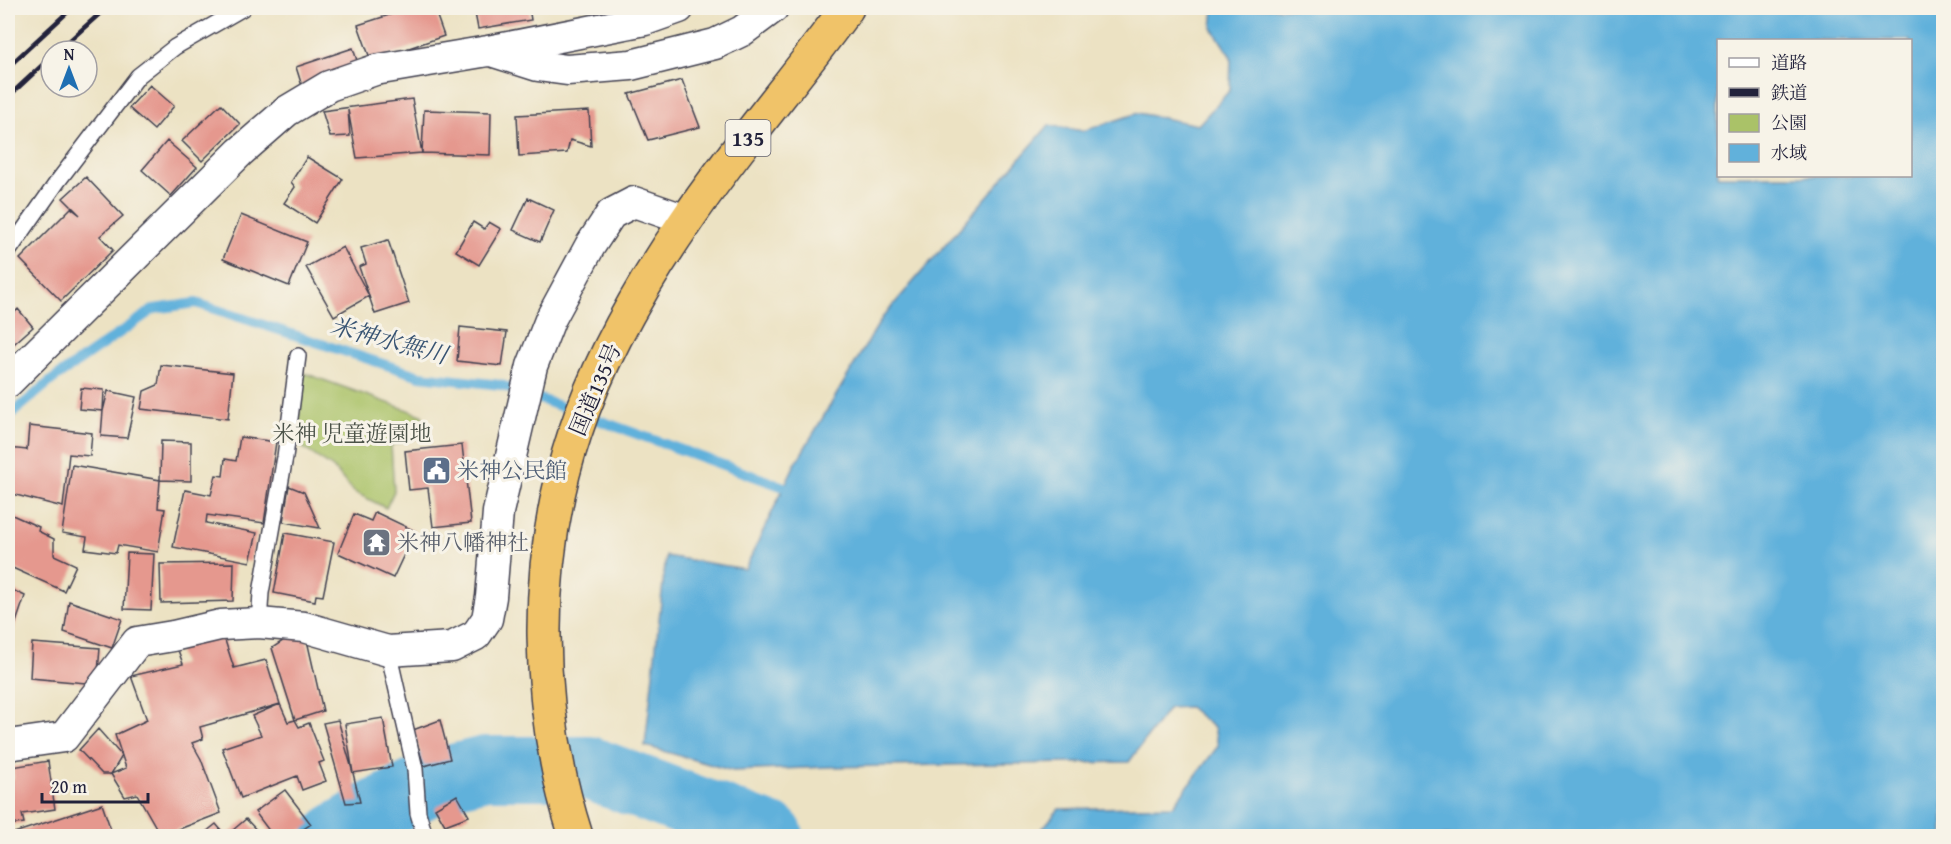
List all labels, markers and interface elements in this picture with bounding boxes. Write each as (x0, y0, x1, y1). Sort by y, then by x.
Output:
north arrow (39, 39, 99, 99)
legend (1717, 39, 1912, 177)
text: N (64, 42, 75, 66)
text: 道路 (1771, 49, 1807, 76)
text: 鉄道 (1771, 79, 1807, 106)
text: 公園 (1771, 109, 1807, 136)
road number: 135 (726, 120, 771, 156)
text: 水域 (1771, 139, 1807, 166)
water label: 米神水無川 (327, 308, 454, 373)
street label: 国道135号 (561, 338, 629, 440)
park label: 米神 児童遊園地 (273, 417, 431, 449)
public building icon: 米神公民館 (420, 454, 452, 486)
place label: 米神公民館 (457, 454, 567, 486)
temple icon: 米神八幡神社 (360, 526, 392, 558)
place label: 米神八幡神社 (397, 526, 529, 558)
scale bar (42, 766, 148, 804)
text: 20 m (51, 773, 87, 800)

